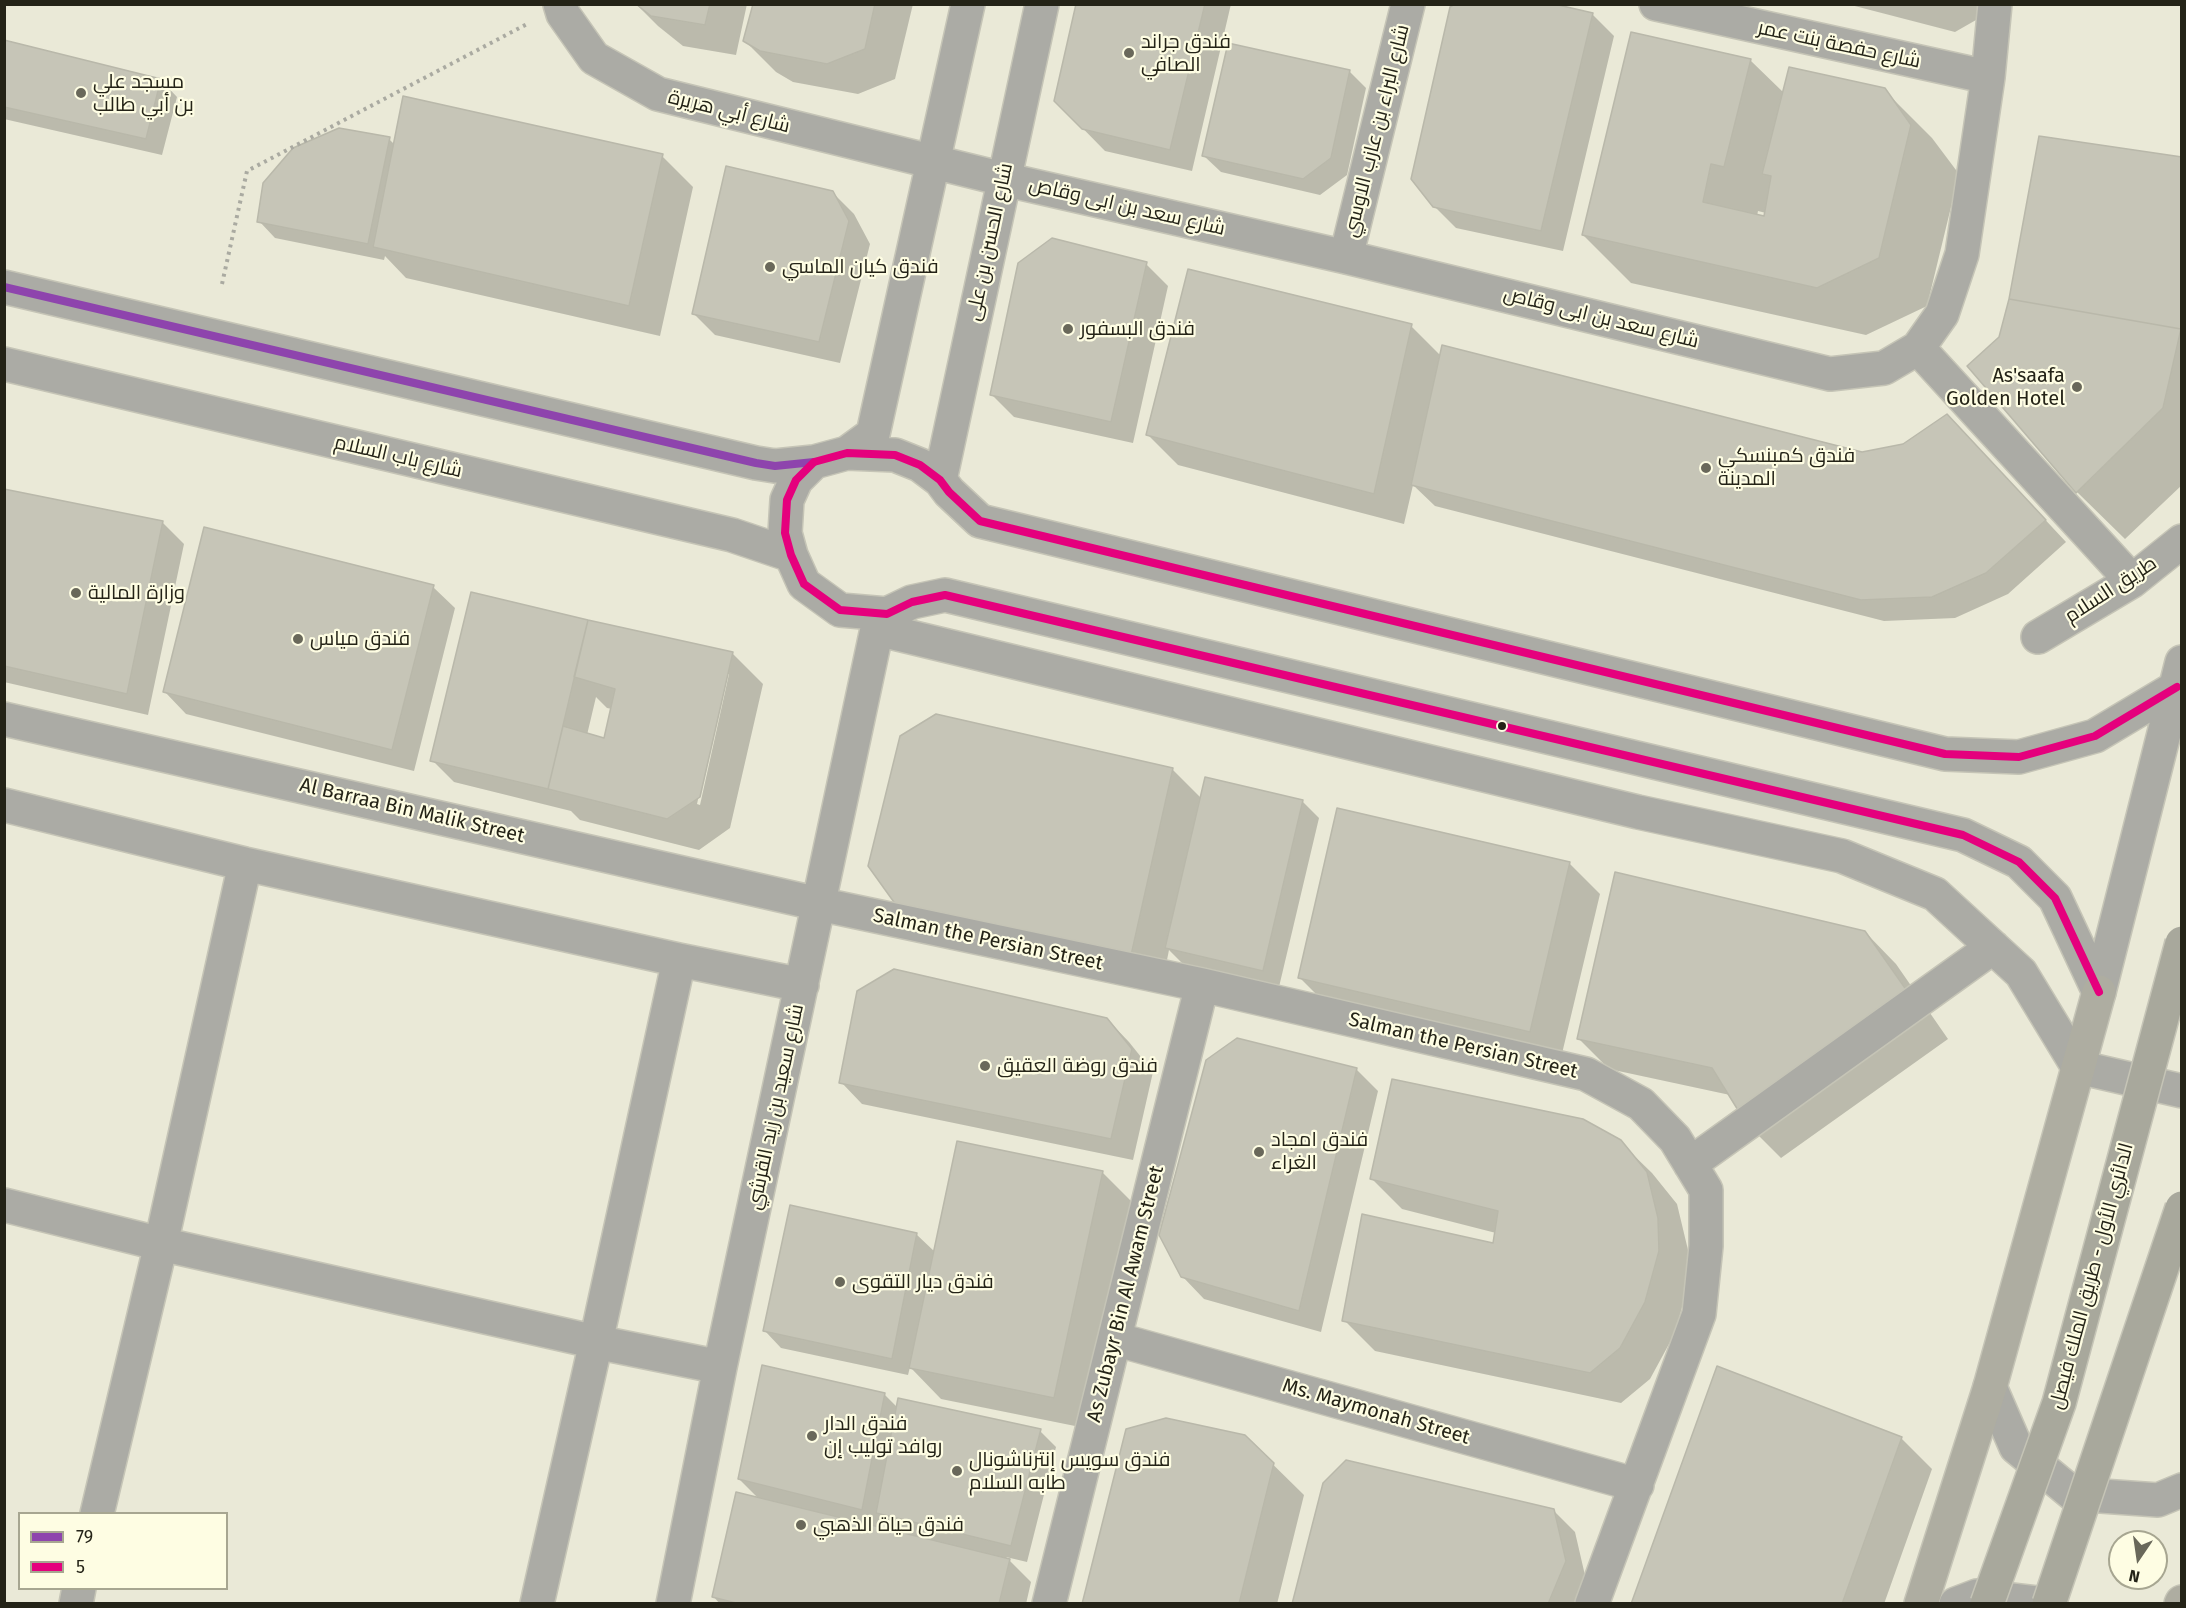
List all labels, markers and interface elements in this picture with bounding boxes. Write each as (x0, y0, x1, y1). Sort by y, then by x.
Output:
street label: شارع حفصة بنت عمر (1755, 16, 1923, 74)
street label: شارع البراء بن عازب الاوسي (1339, 22, 1415, 240)
place label: فندق جراند الصافي (1141, 30, 1231, 77)
marker: فندق جراند الصافي (1122, 46, 1136, 60)
place label: مسجد علي بن أبي طالب (93, 70, 194, 117)
street label: شارع أبي هريرة (666, 85, 792, 139)
marker: مسجد علي بن أبي طالب (74, 86, 88, 100)
street label: شارع الحسن بن على (962, 161, 1018, 323)
street label: شارع سعد بن ابى وقاص (1027, 173, 1227, 241)
place label: فندق كيان الماسي (782, 255, 939, 279)
marker: فندق كيان الماسي (763, 260, 777, 274)
street label: شارع سعد بن ابى وقاص (1501, 282, 1701, 354)
place label: فندق البسفور (1080, 317, 1195, 341)
marker: فندق البسفور (1061, 322, 1075, 336)
place label: As'saafa Golden Hotel (1946, 364, 2065, 411)
marker: As'saafa Golden Hotel (2070, 380, 2084, 394)
street label: شارع باب السلام (332, 431, 464, 483)
place label: فندق كمبنسكي المدينة (1718, 444, 1855, 491)
marker: فندق كمبنسكي المدينة (1699, 461, 1713, 475)
street label: طريق السلام (2060, 551, 2162, 629)
place label: وزارة المالية (88, 581, 185, 605)
marker: وزارة المالية (69, 586, 83, 600)
place label: فندق مياس (310, 627, 410, 651)
marker: فندق مياس (291, 632, 305, 646)
unlabelled marker (1496, 720, 1508, 732)
street label: Al Barraa Bin Malik Street (297, 773, 527, 849)
street label: Salman the Persian Street (871, 904, 1105, 976)
street label: شارع سعيد بن زيد القرشي (742, 1002, 810, 1212)
street label: Salman the Persian Street (1346, 1008, 1580, 1084)
place label: فندق روضة العقيق (997, 1054, 1158, 1078)
marker: فندق روضة العقيق (978, 1059, 992, 1073)
place label: فندق امجاد الغراء (1271, 1128, 1368, 1175)
street label: الدائري الأول - طريق الملك فيصل (2045, 1140, 2139, 1412)
marker: فندق امجاد الغراء (1252, 1145, 1266, 1159)
street label: As Zubayr Bin Al Awam Street (1082, 1163, 1170, 1425)
place label: فندق ديار التقوى (852, 1270, 994, 1294)
marker: فندق ديار التقوى (833, 1275, 847, 1289)
street label: Ms. Maymonah Street (1280, 1374, 1472, 1450)
place label: فندق الدار روافد توليب إن (824, 1412, 942, 1459)
marker: فندق الدار روافد توليب إن (805, 1429, 819, 1443)
place label: فندق سويس إنترناشونال طابه السلام (969, 1448, 1170, 1495)
marker: فندق سويس إنترناشونال طابه السلام (950, 1464, 964, 1478)
legend (18, 1512, 228, 1590)
place label: فندق حياة الذهبي (813, 1513, 964, 1537)
marker: فندق حياة الذهبي (794, 1518, 808, 1532)
text: 79 (76, 1526, 93, 1548)
north arrow (2108, 1530, 2168, 1590)
text: 5 (76, 1556, 85, 1578)
text: N (2127, 1566, 2142, 1587)

